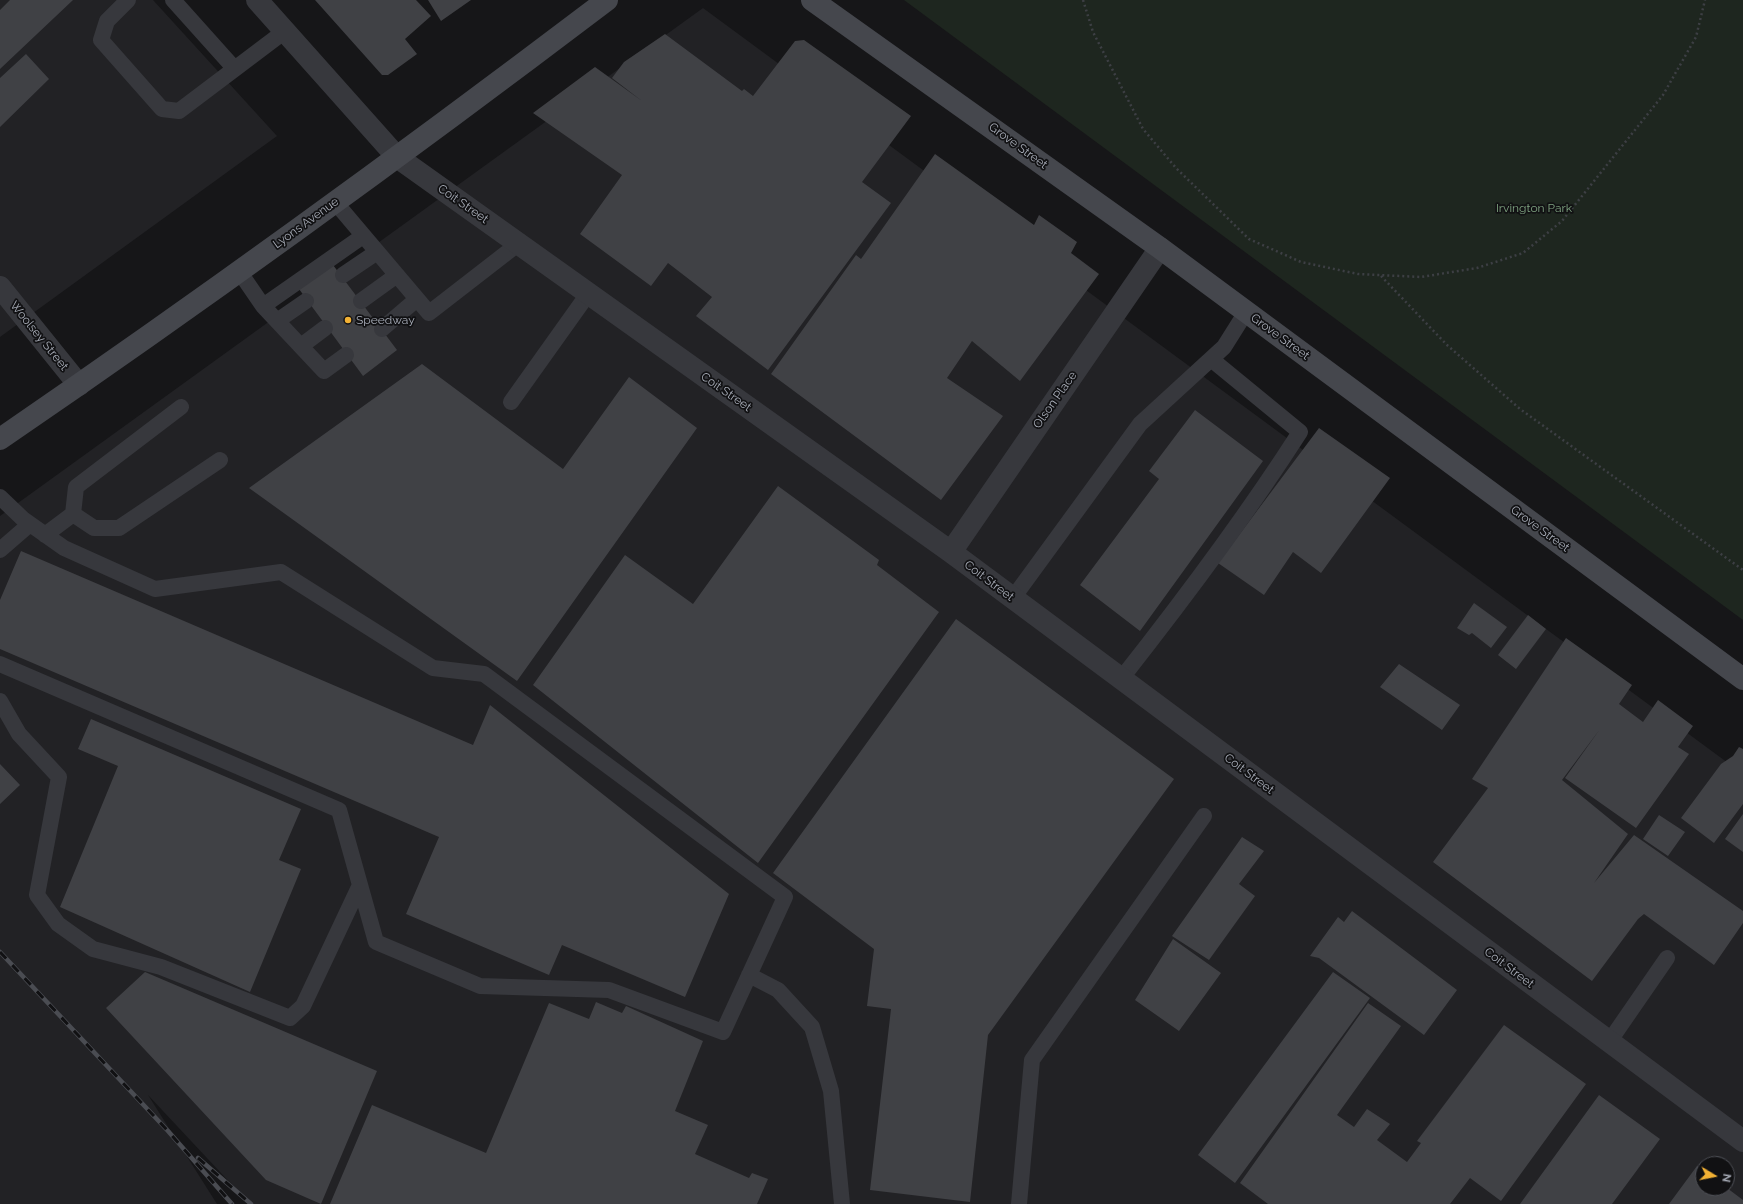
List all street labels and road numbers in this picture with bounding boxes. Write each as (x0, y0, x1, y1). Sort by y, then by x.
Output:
street label: Grove Street (986, 120, 1050, 172)
street label: Coit Street (435, 181, 491, 227)
street label: Lyons Avenue (270, 194, 342, 252)
street label: Woolsey Street (7, 299, 71, 373)
street label: Grove Street (1248, 311, 1312, 363)
street label: Coit Street (698, 369, 754, 415)
street label: Olson Place (1030, 369, 1080, 431)
street label: Grove Street (1508, 503, 1572, 555)
street label: Coit Street (961, 558, 1017, 604)
street label: Coit Street (1221, 751, 1277, 797)
street label: Coit Street (1481, 945, 1537, 991)

